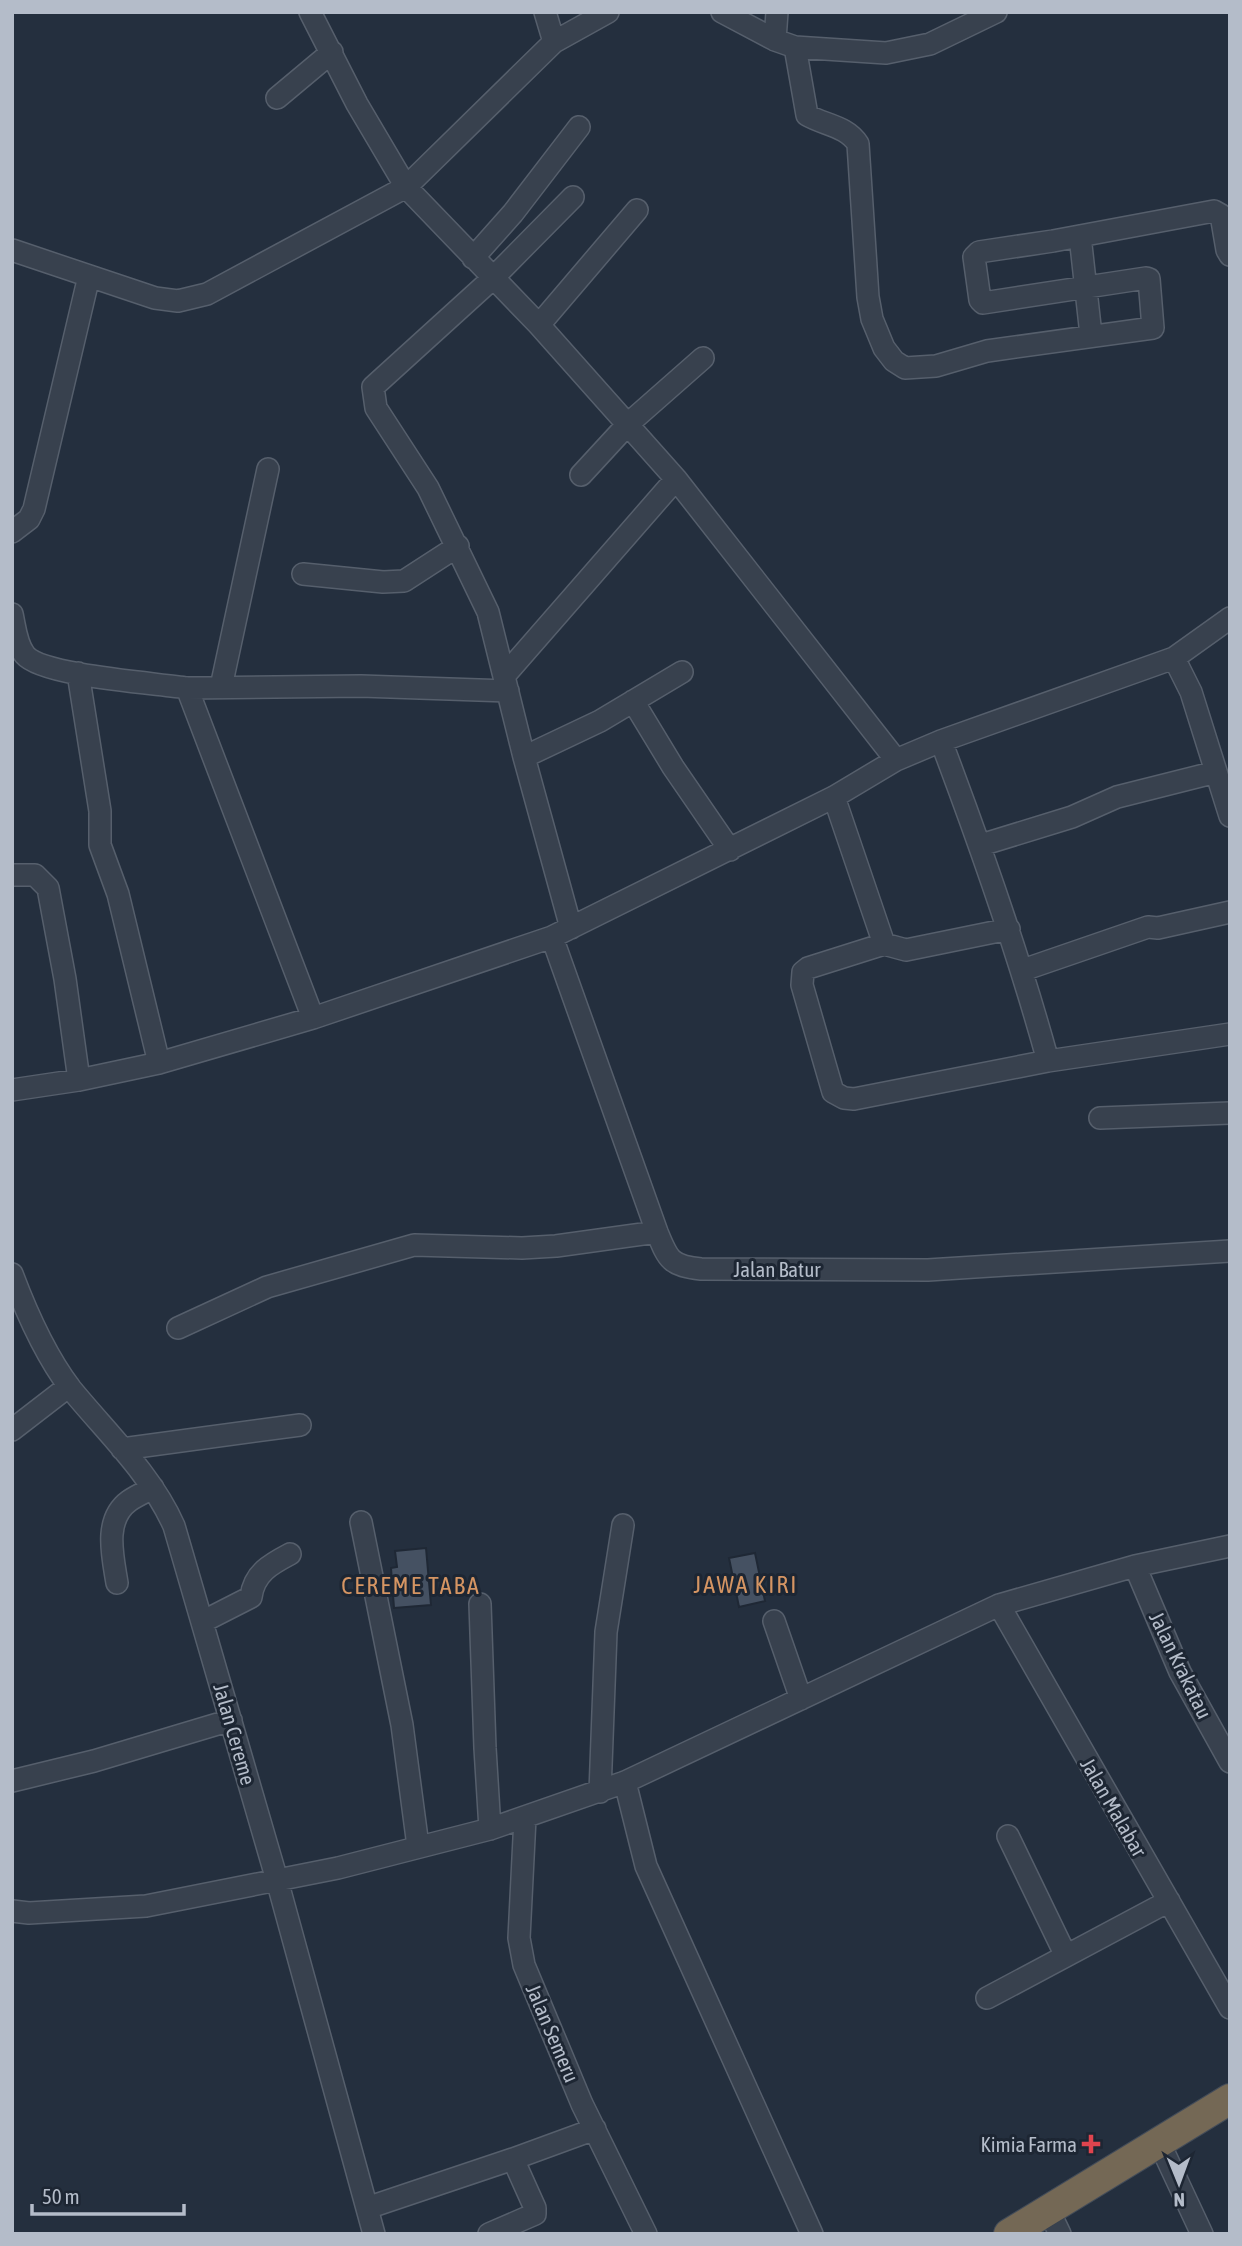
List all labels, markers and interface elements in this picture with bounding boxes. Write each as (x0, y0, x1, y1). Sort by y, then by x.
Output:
street label: Jalan Batur (734, 1257, 821, 1281)
district label: JAWA KIRI (694, 1571, 798, 1598)
district label: CEREME TABA (341, 1572, 481, 1599)
street label: Jalan Krakatau (1145, 1608, 1217, 1722)
street label: Jalan Cereme (209, 1681, 261, 1787)
street label: Jalan Malabar (1076, 1753, 1152, 1861)
street label: Jalan Semeru (522, 1980, 584, 2086)
place label: Kimia Farma (980, 2132, 1077, 2156)
marker: Kimia Farma (1083, 2136, 1099, 2152)
north arrow (1144, 2148, 1214, 2218)
scale bar (32, 2172, 184, 2216)
text: 50 m (42, 2184, 80, 2208)
text: N (1173, 2189, 1185, 2211)

